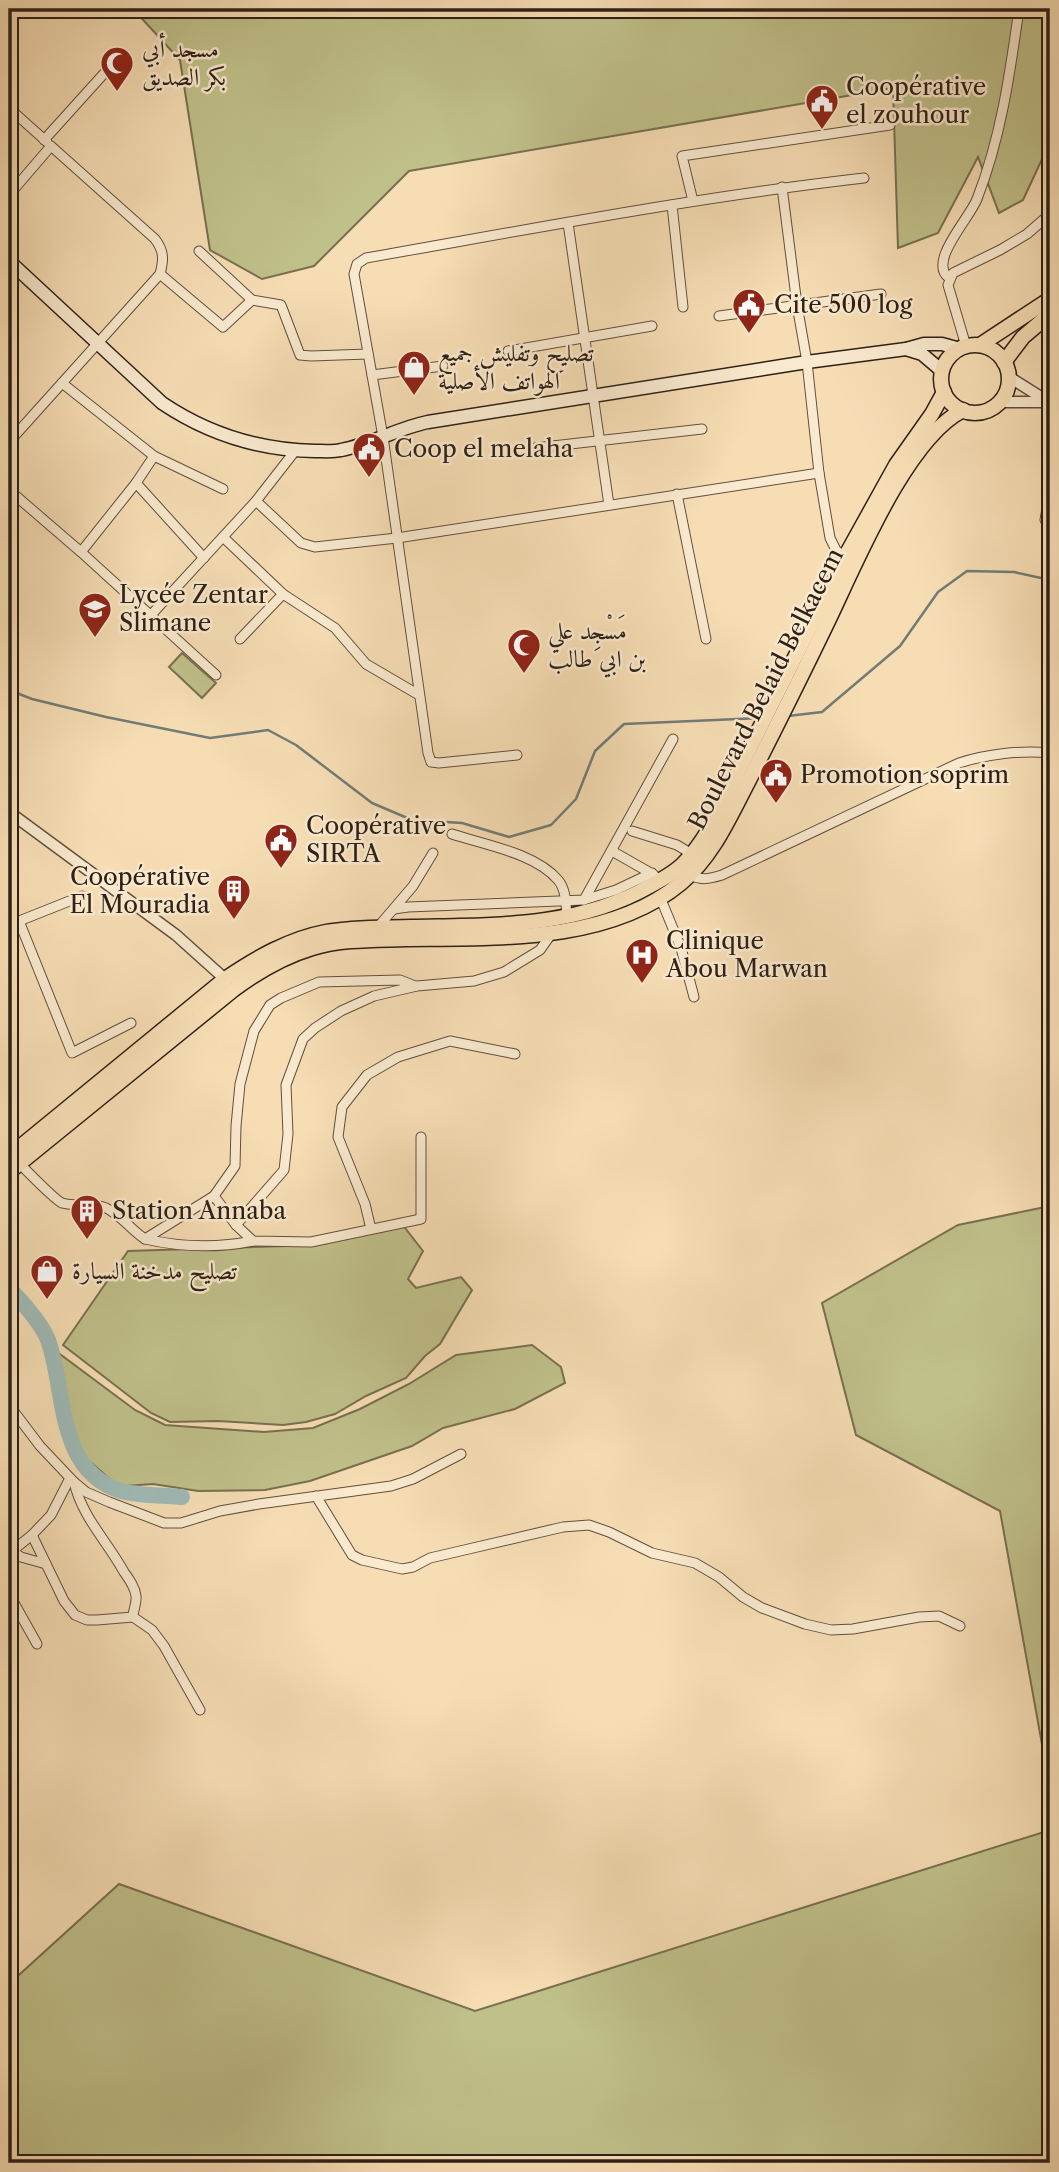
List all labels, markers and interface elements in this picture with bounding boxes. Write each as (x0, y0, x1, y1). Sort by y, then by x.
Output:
place label: مسجد أبي بكر الصديق (142, 32, 226, 92)
mosque icon: مسجد أبي بكر الصديق (98, 44, 136, 93)
place label: Coopérative el zouhour (846, 72, 986, 129)
public building icon: Coopérative el zouhour (803, 82, 841, 131)
public building icon: Cite 500 log (730, 286, 768, 335)
place label: Cite 500 log (774, 290, 913, 319)
place label: تصليح وتفليش جميع الهواتف الأصلية (438, 338, 594, 396)
shop icon: تصليح وتفليش جميع الهواتف الأصلية (395, 348, 433, 397)
public building icon: Coop el melaha (350, 430, 388, 479)
place label: Coop el melaha (394, 434, 574, 463)
street label: Boulevard Belaid Belkacem (682, 543, 849, 834)
place label: Lycée Zentar Slimane (119, 580, 268, 637)
school or university icon: Lycée Zentar Slimane (76, 590, 114, 639)
place label: مَسْجِد علي بن ابي طالب (548, 613, 647, 678)
mosque icon: مَسْجِد علي بن ابي طالب (505, 626, 543, 675)
public building icon: Promotion soprim (757, 756, 795, 805)
place label: Promotion soprim (800, 760, 1009, 789)
place label: Coopérative SIRTA (306, 811, 446, 868)
public building icon: Coopérative SIRTA (262, 821, 300, 870)
place label: Coopérative El Mouradia (70, 862, 210, 919)
building icon: Coopérative El Mouradia (215, 872, 253, 921)
place label: Clinique Abou Marwan (665, 926, 828, 983)
hospital icon: Clinique Abou Marwan (623, 936, 661, 985)
building icon: Station Annaba (68, 1192, 106, 1241)
place label: Station Annaba (112, 1196, 286, 1225)
shop icon: تصليح مدخنة السيارة (28, 1252, 66, 1301)
place label: تصليح مدخنة السيارة (72, 1256, 237, 1292)

